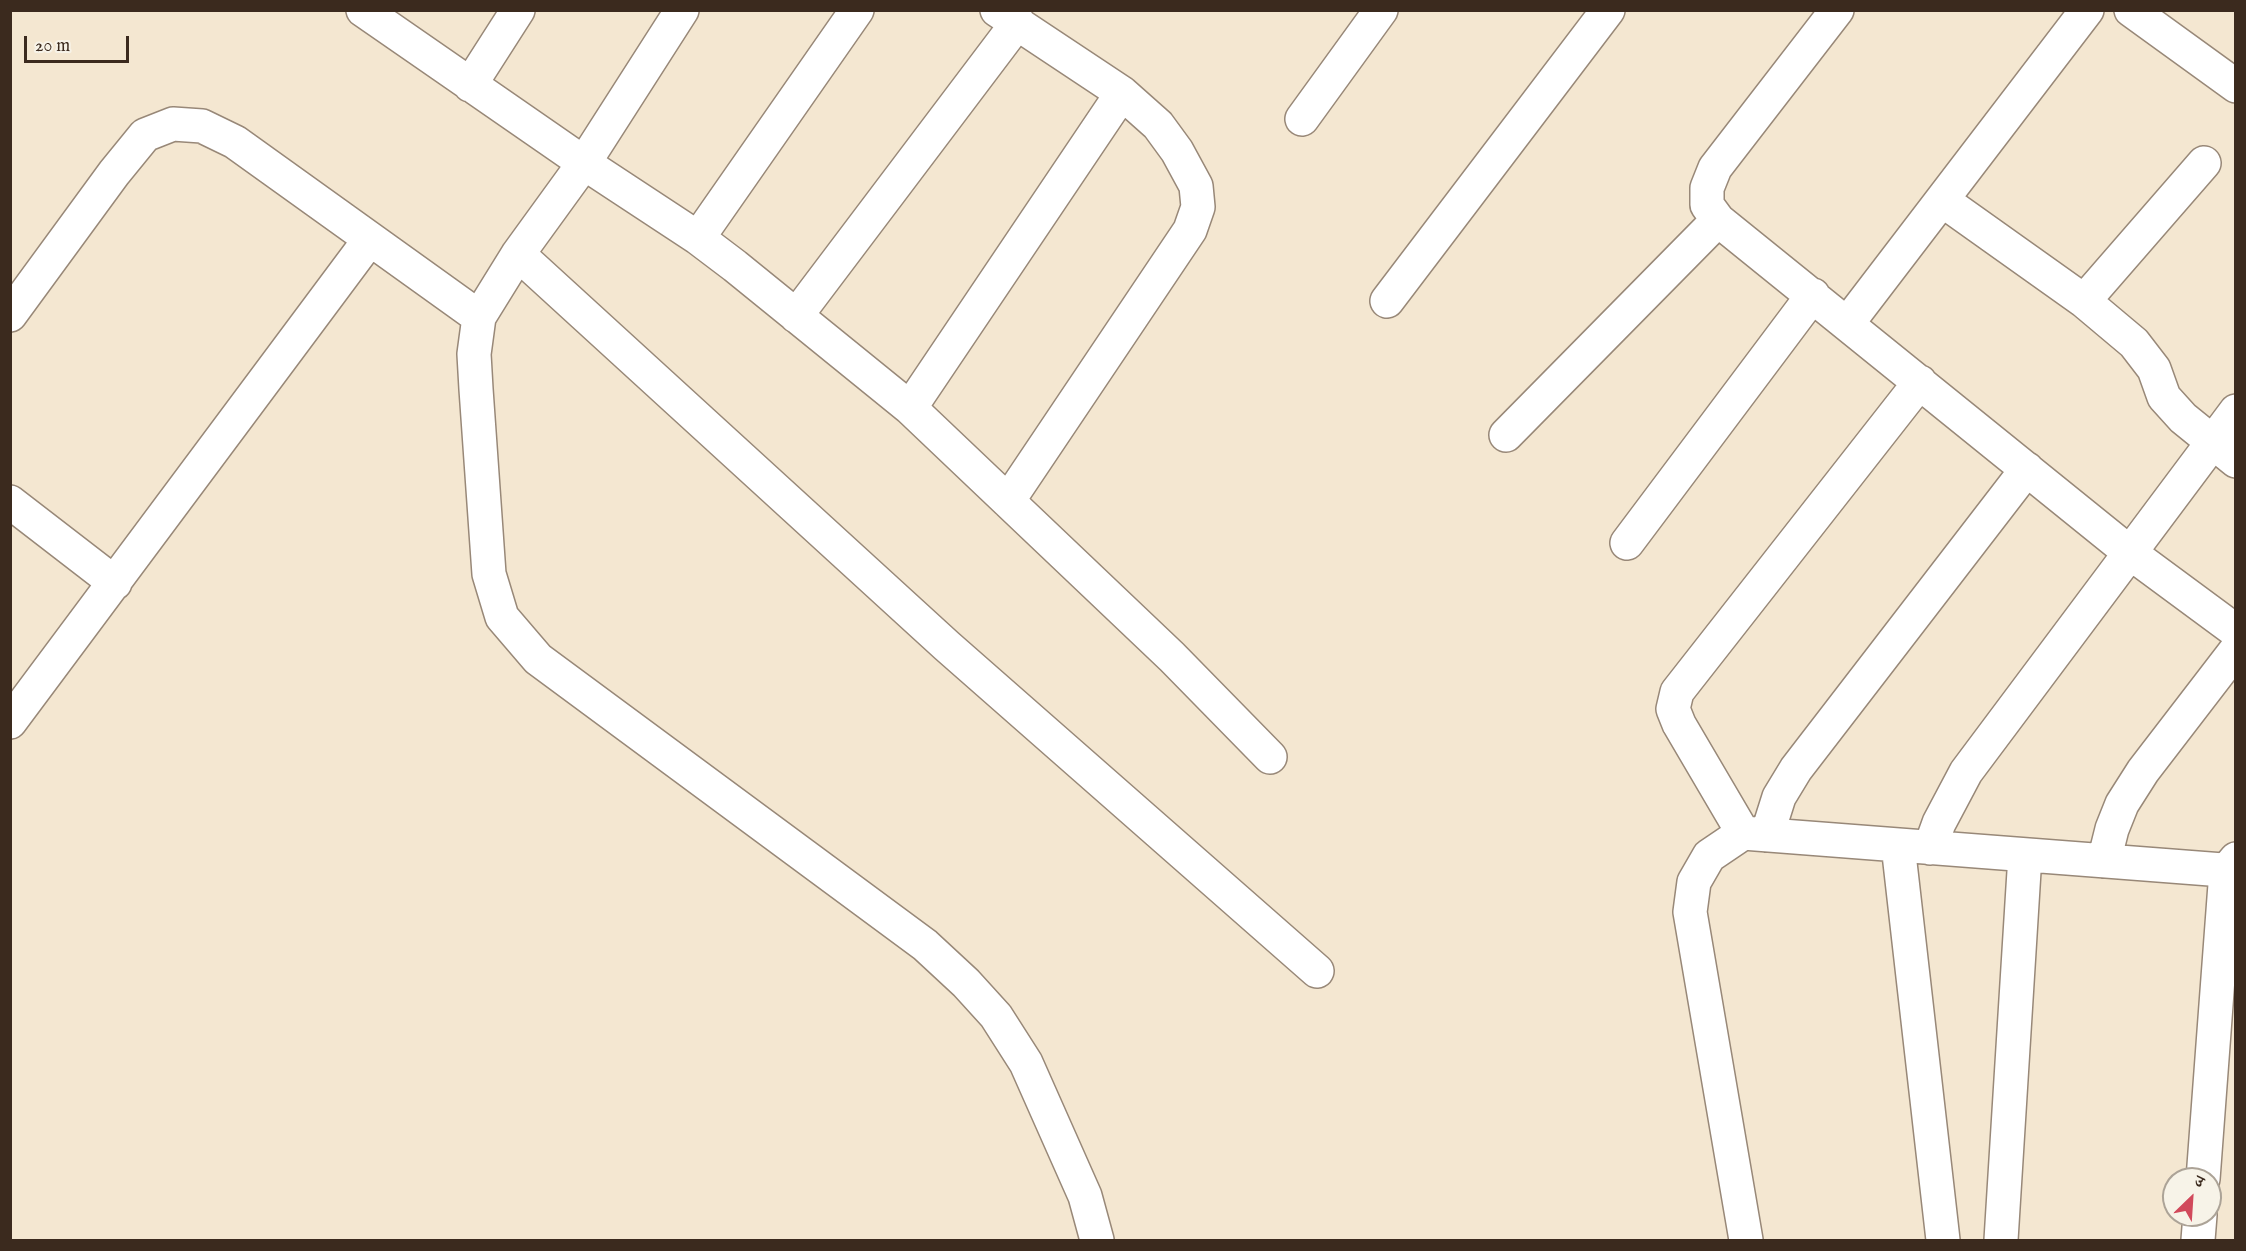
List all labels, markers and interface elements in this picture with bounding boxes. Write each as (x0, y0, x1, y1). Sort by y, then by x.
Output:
scale bar (27, 24, 132, 62)
text: 20 m (35, 35, 70, 58)
north arrow (2162, 1167, 2222, 1227)
text: उ (2191, 1172, 2207, 1193)

